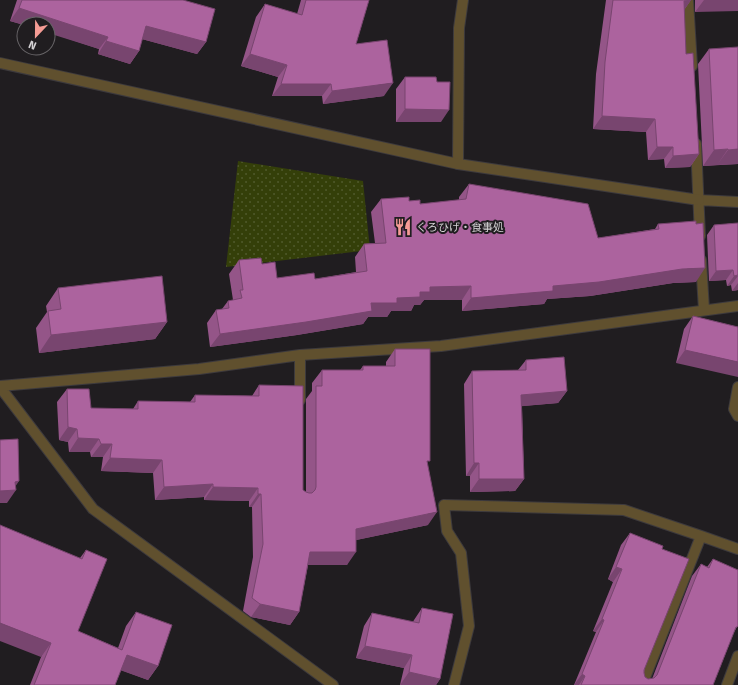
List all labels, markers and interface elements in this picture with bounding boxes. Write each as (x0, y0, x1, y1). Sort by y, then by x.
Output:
north arrow (16, 16, 56, 56)
text: N (27, 37, 38, 52)
restaurant icon: くろひげ・食事処 (393, 217, 413, 237)
place label: くろひげ・食事処 (416, 221, 504, 234)

